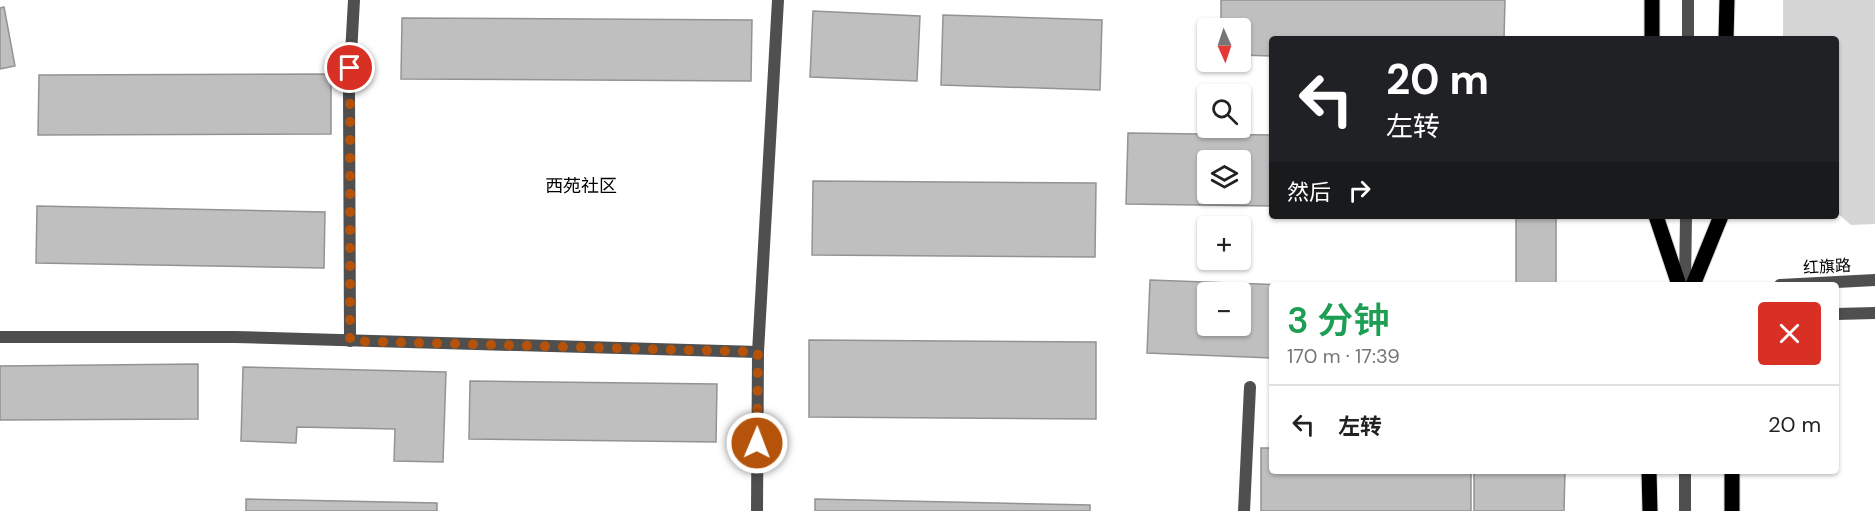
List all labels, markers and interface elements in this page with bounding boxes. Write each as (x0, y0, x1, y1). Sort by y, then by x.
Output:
north arrow (1197, 18, 1251, 72)
map controls (1197, 18, 1251, 336)
pin (324, 42, 375, 93)
icon: arrive (333, 51, 366, 84)
text: 20 m (1386, 52, 1489, 107)
icon: left (1287, 60, 1365, 138)
button: search (1197, 84, 1251, 138)
text: 左转 (1386, 109, 1440, 144)
button: layers (1197, 150, 1251, 204)
district label: 西苑社区 (545, 174, 617, 198)
icon: right (1343, 174, 1376, 207)
text: 然后 (1287, 178, 1331, 207)
button: + (1197, 216, 1251, 270)
street label: 红旗路 (1803, 255, 1852, 278)
button: − (1197, 282, 1251, 336)
text: 3 分钟 (1287, 297, 1389, 344)
button: close (1758, 302, 1821, 365)
text: 170 m · 17:39 (1287, 343, 1400, 369)
icon: left (1287, 408, 1320, 441)
text: 20 m (1768, 410, 1821, 439)
position arrow (725, 411, 789, 475)
text: 左转 (1338, 412, 1382, 441)

